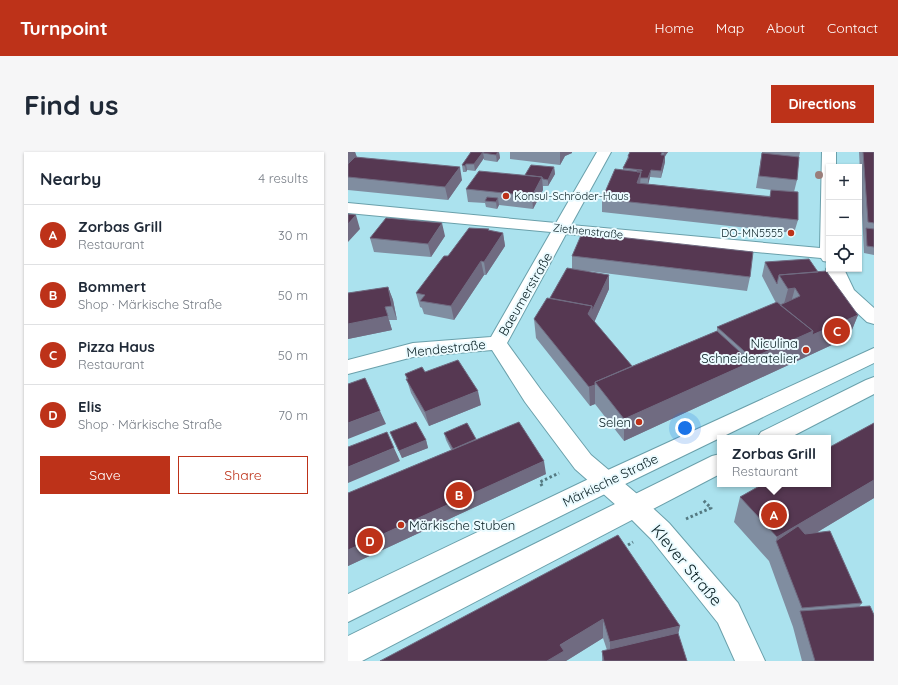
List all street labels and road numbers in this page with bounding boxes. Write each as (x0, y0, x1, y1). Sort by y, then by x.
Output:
street label: Ziethenstraße (552, 220, 624, 242)
street label: Baeumerstraße (495, 249, 555, 339)
street label: Mendestraße (406, 336, 486, 360)
street label: Märkische Straße (560, 450, 660, 510)
street label: Klever Straße (647, 520, 727, 610)

